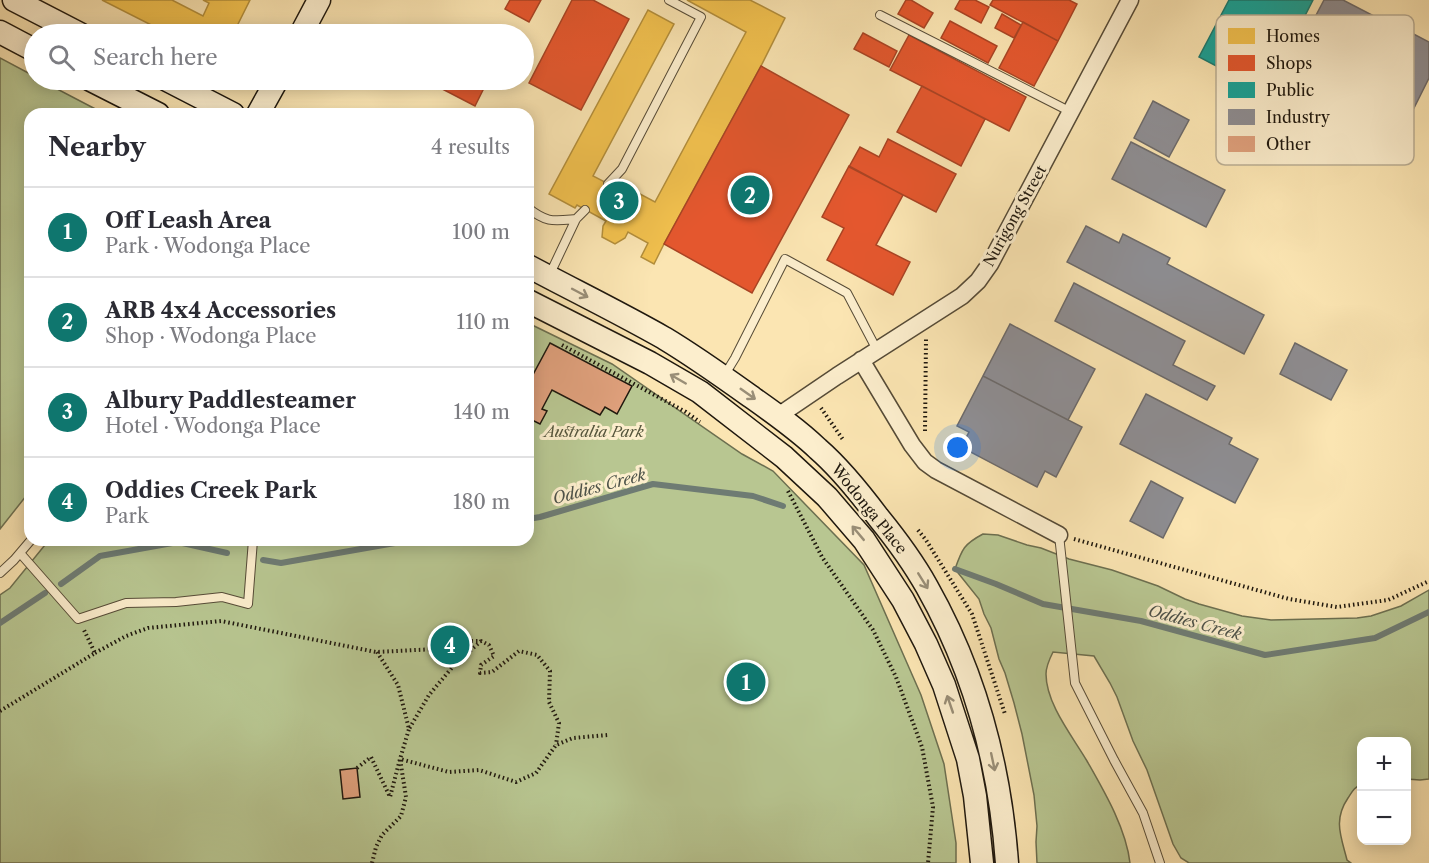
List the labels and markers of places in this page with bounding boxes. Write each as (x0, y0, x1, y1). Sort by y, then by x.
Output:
pin: 2 (730, 172, 770, 218)
pin: 3 (600, 178, 638, 224)
pin: 4 (430, 622, 470, 668)
pin: 1 (726, 660, 766, 704)

